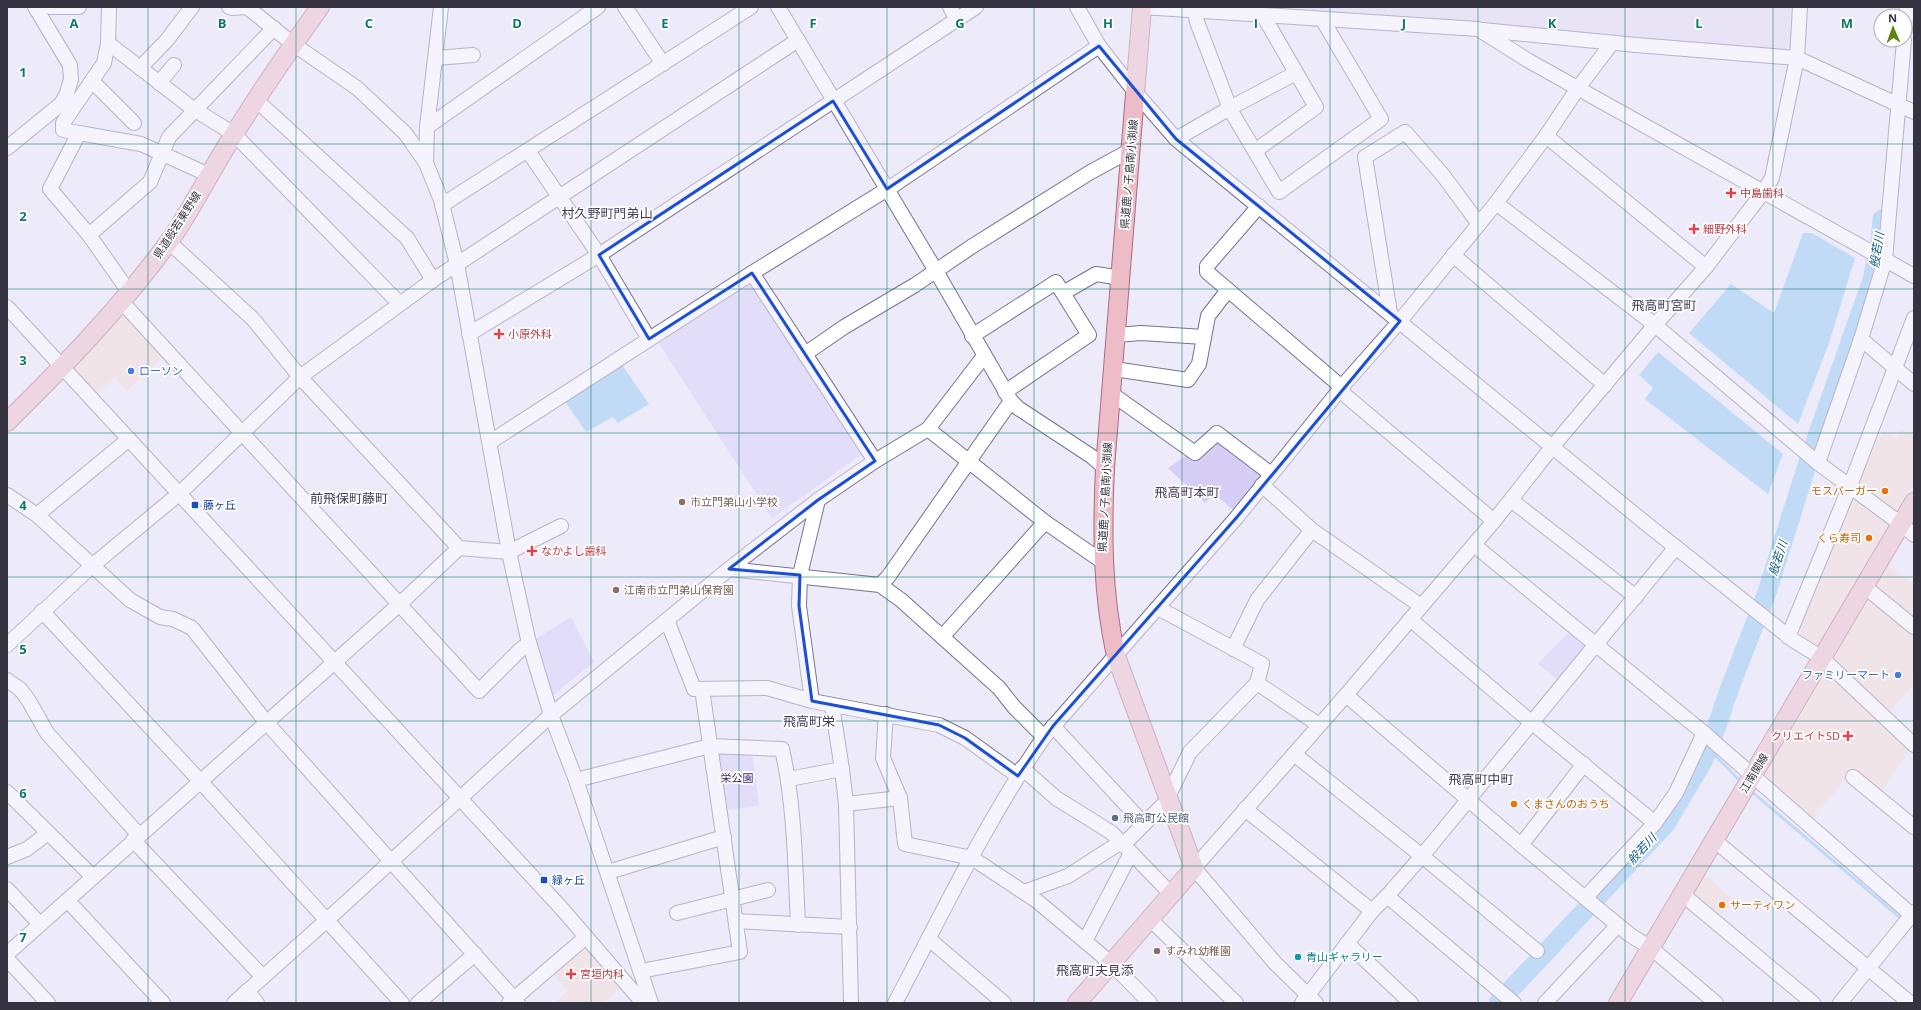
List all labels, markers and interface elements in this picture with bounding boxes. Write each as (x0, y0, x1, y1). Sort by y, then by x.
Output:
north arrow (1873, 8, 1913, 48)
text: N (1888, 10, 1897, 25)
text: A (70, 14, 79, 32)
text: B (218, 14, 227, 32)
text: C (365, 14, 373, 32)
text: D (512, 14, 522, 32)
text: E (661, 14, 669, 32)
text: F (809, 14, 817, 32)
text: G (955, 14, 965, 32)
text: H (1103, 14, 1113, 32)
text: I (1254, 14, 1258, 32)
text: J (1401, 14, 1406, 32)
text: K (1548, 14, 1557, 32)
text: L (1695, 14, 1703, 32)
text: M (1841, 14, 1853, 32)
text: 1 (19, 63, 27, 81)
street label: 県道鹿ノ子島南小渕線 (1116, 119, 1141, 229)
place label: 中島歯科 (1740, 185, 1784, 200)
marker: 中島歯科 (1725, 187, 1737, 199)
street label: 県道般若東野線 (149, 188, 204, 261)
district label: 村久野町門弟山 (561, 204, 653, 222)
text: 2 (19, 207, 27, 225)
place label: 細野外科 (1703, 221, 1747, 236)
marker: 細野外科 (1688, 223, 1700, 235)
water label: 般若川 (1865, 229, 1888, 269)
district label: 飛高町宮町 (1631, 296, 1697, 314)
place label: 小原外科 (508, 326, 552, 341)
marker: 小原外科 (493, 328, 505, 340)
text: 3 (19, 351, 27, 369)
place label: ローソン (139, 363, 183, 378)
marker: ローソン (126, 366, 136, 376)
street label: 県道鹿ノ子島南小渕線 (1094, 442, 1115, 552)
district label: 飛高町本町 (1154, 483, 1220, 501)
place label: モスバーガー (1811, 483, 1877, 498)
marker: モスバーガー (1880, 486, 1890, 496)
district label: 前飛保町藤町 (310, 489, 388, 507)
place label: 市立門弟山小学校 (690, 494, 778, 509)
text: 4 (19, 496, 27, 514)
place label: 藤ヶ丘 (203, 497, 236, 512)
marker: 市立門弟山小学校 (677, 497, 687, 507)
marker: 藤ヶ丘 (190, 500, 200, 510)
place label: くら寿司 (1817, 530, 1861, 545)
marker: くら寿司 (1864, 533, 1874, 543)
water label: 般若川 (1764, 536, 1792, 578)
place label: なかよし歯科 (541, 543, 606, 558)
marker: なかよし歯科 (526, 545, 538, 557)
place label: 江南市立門弟山保育園 (624, 582, 734, 597)
marker: 江南市立門弟山保育園 (611, 585, 621, 595)
text: 5 (19, 640, 27, 658)
place label: ファミリーマート (1802, 667, 1890, 682)
marker: ファミリーマート (1893, 670, 1903, 680)
district label: 飛高町栄 (783, 712, 835, 730)
place label: クリエイトSD (1771, 728, 1840, 743)
marker: クリエイトSD (1843, 731, 1853, 741)
street label: 江南関線 (1736, 750, 1771, 795)
park label: 栄公園 (721, 770, 754, 785)
district label: 飛高町中町 (1448, 770, 1514, 788)
text: 6 (19, 784, 27, 802)
place label: くまさんのおうち (1522, 796, 1610, 811)
marker: くまさんのおうち (1509, 799, 1519, 809)
place label: 飛高町公民館 (1123, 810, 1189, 825)
marker: 飛高町公民館 (1110, 813, 1120, 823)
water label: 般若川 (1623, 828, 1661, 868)
place label: 緑ヶ丘 (552, 872, 585, 887)
marker: 緑ヶ丘 (539, 875, 549, 885)
place label: サーティワン (1730, 897, 1795, 912)
marker: サーティワン (1717, 900, 1727, 910)
text: 7 (19, 928, 27, 946)
place label: すみれ幼稚園 (1165, 943, 1231, 958)
marker: すみれ幼稚園 (1152, 946, 1162, 956)
place label: 青山ギャラリー (1306, 949, 1383, 964)
marker: 青山ギャラリー (1293, 952, 1303, 962)
district label: 飛高町夫見添 (1056, 961, 1134, 979)
place label: 宮垣内科 (580, 966, 624, 981)
marker: 宮垣内科 (565, 968, 577, 980)

